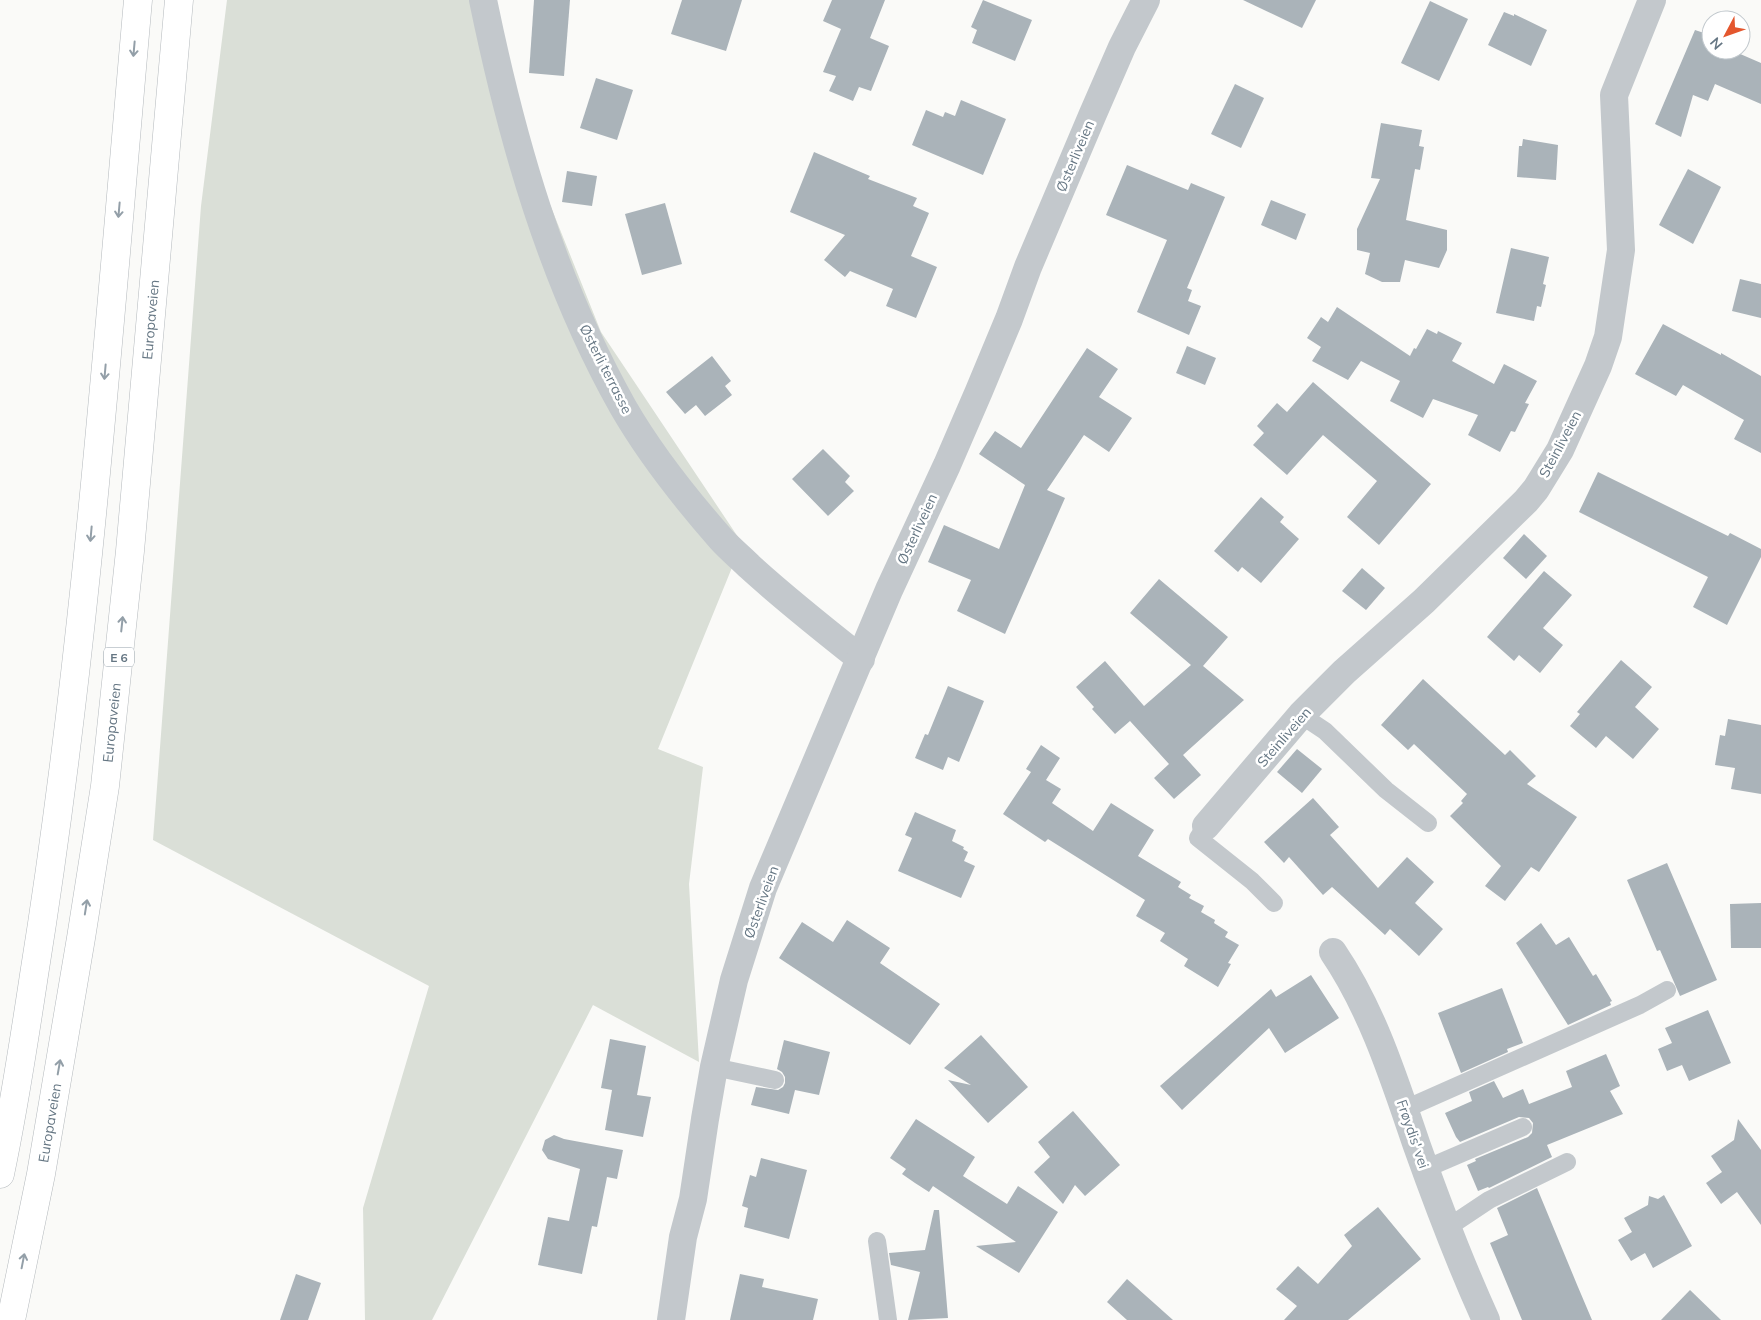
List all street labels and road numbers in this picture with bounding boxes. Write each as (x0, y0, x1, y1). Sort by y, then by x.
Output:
street label: Østerliveien (1052, 118, 1098, 194)
street label: Europaveien (138, 279, 163, 360)
street label: Østerli terrasse (576, 321, 636, 417)
street label: Steinliveien (1535, 407, 1585, 481)
street label: Østerliveien (893, 491, 941, 567)
road number: E 6 (104, 648, 134, 666)
street label: Europaveien (99, 682, 125, 763)
street label: Steinliveien (1253, 703, 1315, 771)
street label: Østerliveien (740, 863, 782, 941)
street label: Europaveien (34, 1082, 65, 1164)
street label: Frøydis' vei (1393, 1097, 1433, 1171)

